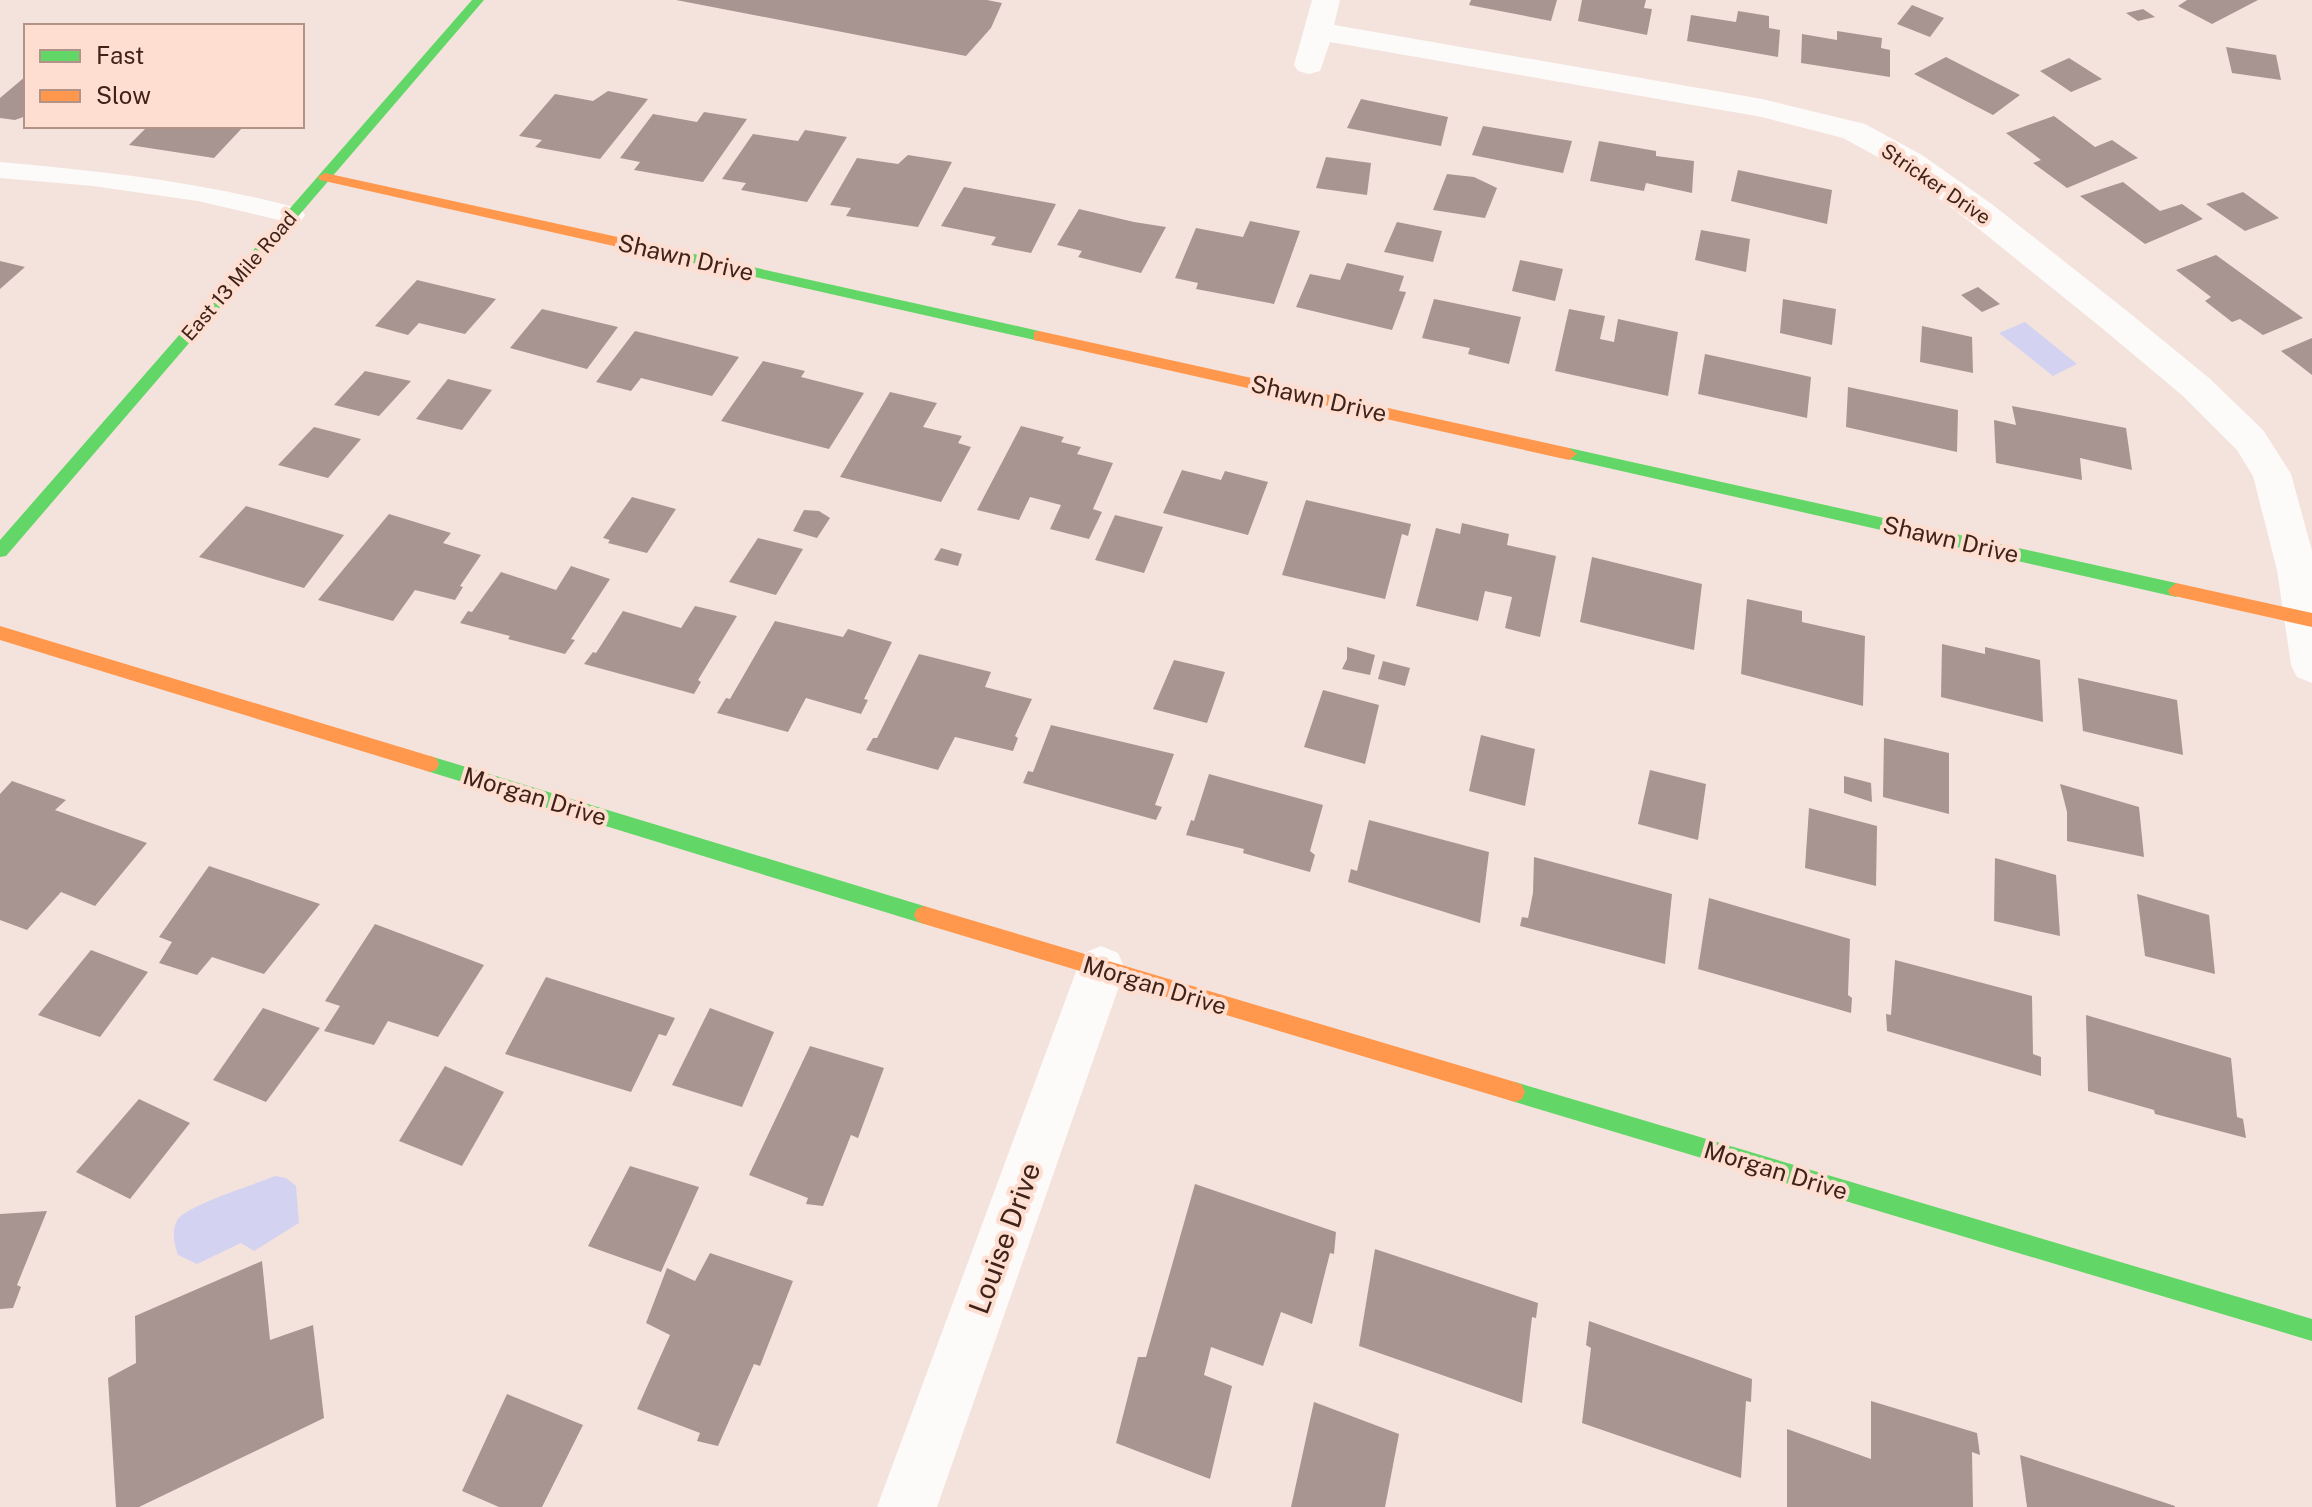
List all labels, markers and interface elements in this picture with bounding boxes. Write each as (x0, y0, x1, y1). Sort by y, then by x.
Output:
legend (24, 24, 304, 128)
text: Fast (96, 41, 144, 69)
text: Slow (96, 81, 151, 109)
street label: Stricker Drive (1877, 139, 1995, 229)
street label: East 13 Mile Road (176, 207, 302, 345)
street label: Shawn Drive (615, 228, 757, 286)
street label: Shawn Drive (1248, 369, 1390, 427)
street label: Shawn Drive (1880, 510, 2022, 568)
street label: Morgan Drive (460, 761, 610, 831)
street label: Morgan Drive (1080, 950, 1230, 1020)
street label: Morgan Drive (1701, 1135, 1851, 1205)
street label: Louise Drive (961, 1158, 1047, 1318)

